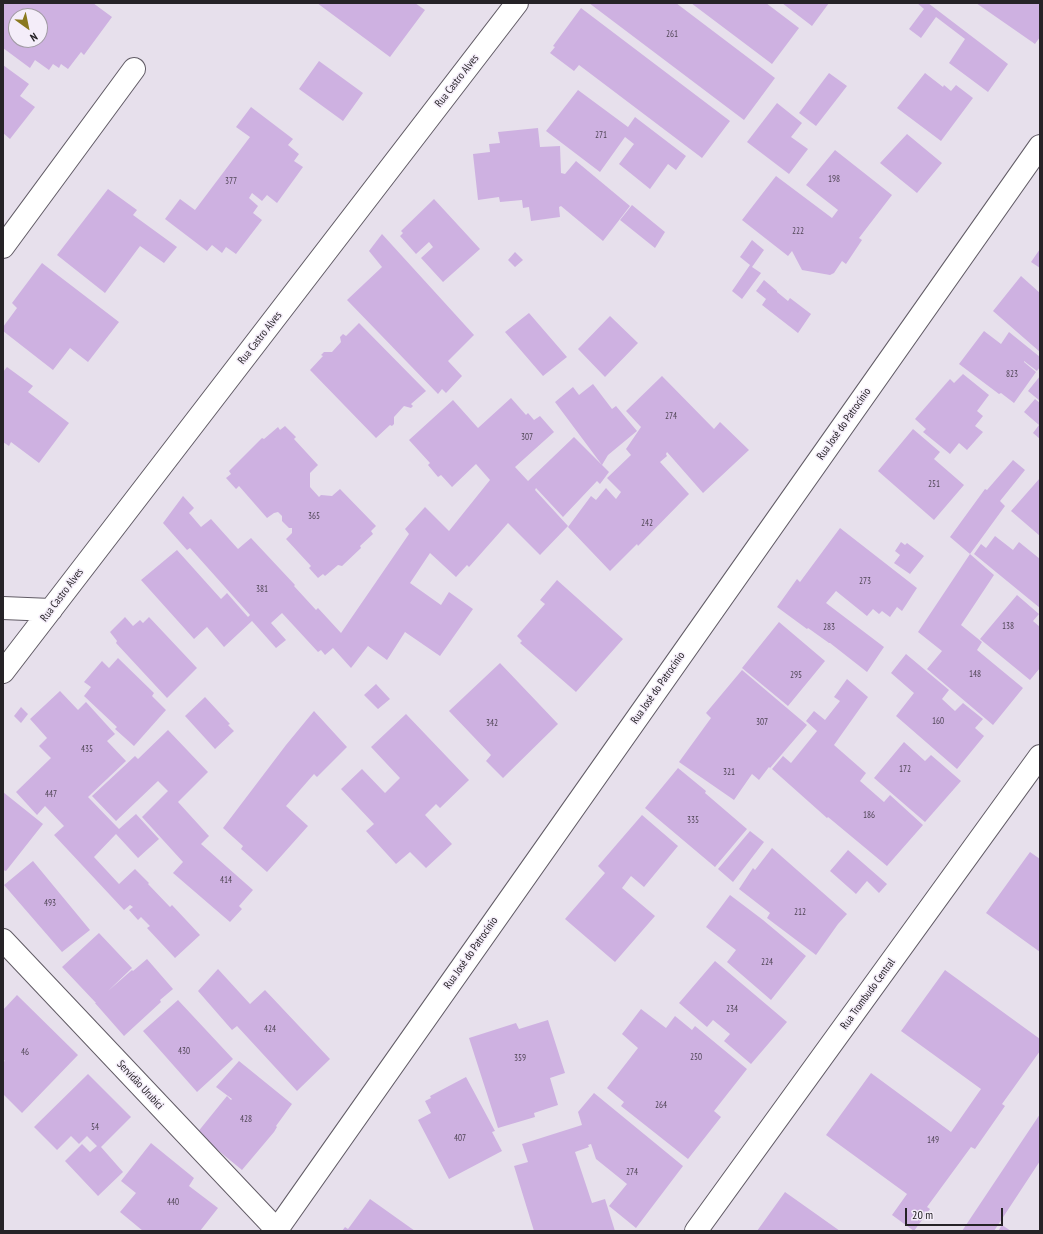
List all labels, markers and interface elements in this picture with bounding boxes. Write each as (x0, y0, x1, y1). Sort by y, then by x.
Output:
north arrow (8, 8, 48, 48)
house number: 261 (666, 29, 678, 39)
text: N (28, 30, 40, 45)
street label: Rua Castro Alves (432, 52, 482, 110)
house number: 271 (595, 130, 607, 140)
house number: 198 (828, 174, 840, 184)
house number: 377 (225, 176, 237, 186)
house number: 222 (792, 226, 804, 236)
street label: Rua Castro Alves (235, 309, 285, 367)
house number: 823 (1006, 369, 1018, 379)
street label: Rua José do Patrocínio (814, 386, 874, 462)
house number: 274 (665, 411, 677, 421)
house number: 307 (521, 432, 533, 442)
house number: 251 (928, 479, 940, 489)
house number: 365 (308, 511, 320, 521)
house number: 242 (641, 518, 653, 528)
street label: Rua Castro Alves (38, 566, 86, 624)
house number: 273 (859, 576, 871, 586)
house number: 381 (256, 584, 268, 594)
house number: 138 (1002, 621, 1014, 631)
house number: 283 (823, 622, 835, 632)
street label: Rua José do Patrocínio (628, 650, 688, 726)
house number: 148 (969, 669, 981, 679)
house number: 295 (790, 670, 802, 680)
house number: 160 (932, 716, 944, 726)
house number: 307 (756, 717, 768, 727)
house number: 342 (486, 718, 498, 728)
house number: 435 (81, 744, 93, 754)
house number: 172 (899, 764, 911, 774)
house number: 321 (723, 767, 735, 777)
house number: 447 (45, 789, 57, 799)
house number: 186 (863, 810, 875, 820)
house number: 335 (687, 815, 699, 825)
house number: 414 (220, 875, 232, 885)
house number: 493 (44, 898, 56, 908)
house number: 212 (794, 907, 806, 917)
street label: Rua José do Patrocínio (441, 915, 501, 991)
street label: Rua Trombudo Central (838, 956, 898, 1032)
house number: 224 (761, 957, 773, 967)
house number: 234 (726, 1004, 738, 1014)
house number: 424 (264, 1024, 276, 1034)
house number: 430 (178, 1046, 190, 1056)
house number: 46 (21, 1047, 29, 1057)
house number: 250 (690, 1052, 702, 1062)
house number: 359 (514, 1053, 526, 1063)
street label: Servidão Urubici (114, 1058, 166, 1112)
house number: 264 (655, 1100, 667, 1110)
house number: 428 (240, 1114, 252, 1124)
house number: 54 (91, 1122, 99, 1132)
house number: 407 (454, 1133, 466, 1143)
house number: 149 (927, 1135, 939, 1145)
house number: 274 (626, 1167, 638, 1177)
house number: 440 (167, 1197, 179, 1207)
scale bar (907, 1200, 1005, 1226)
text: 20 m (912, 1207, 933, 1222)

